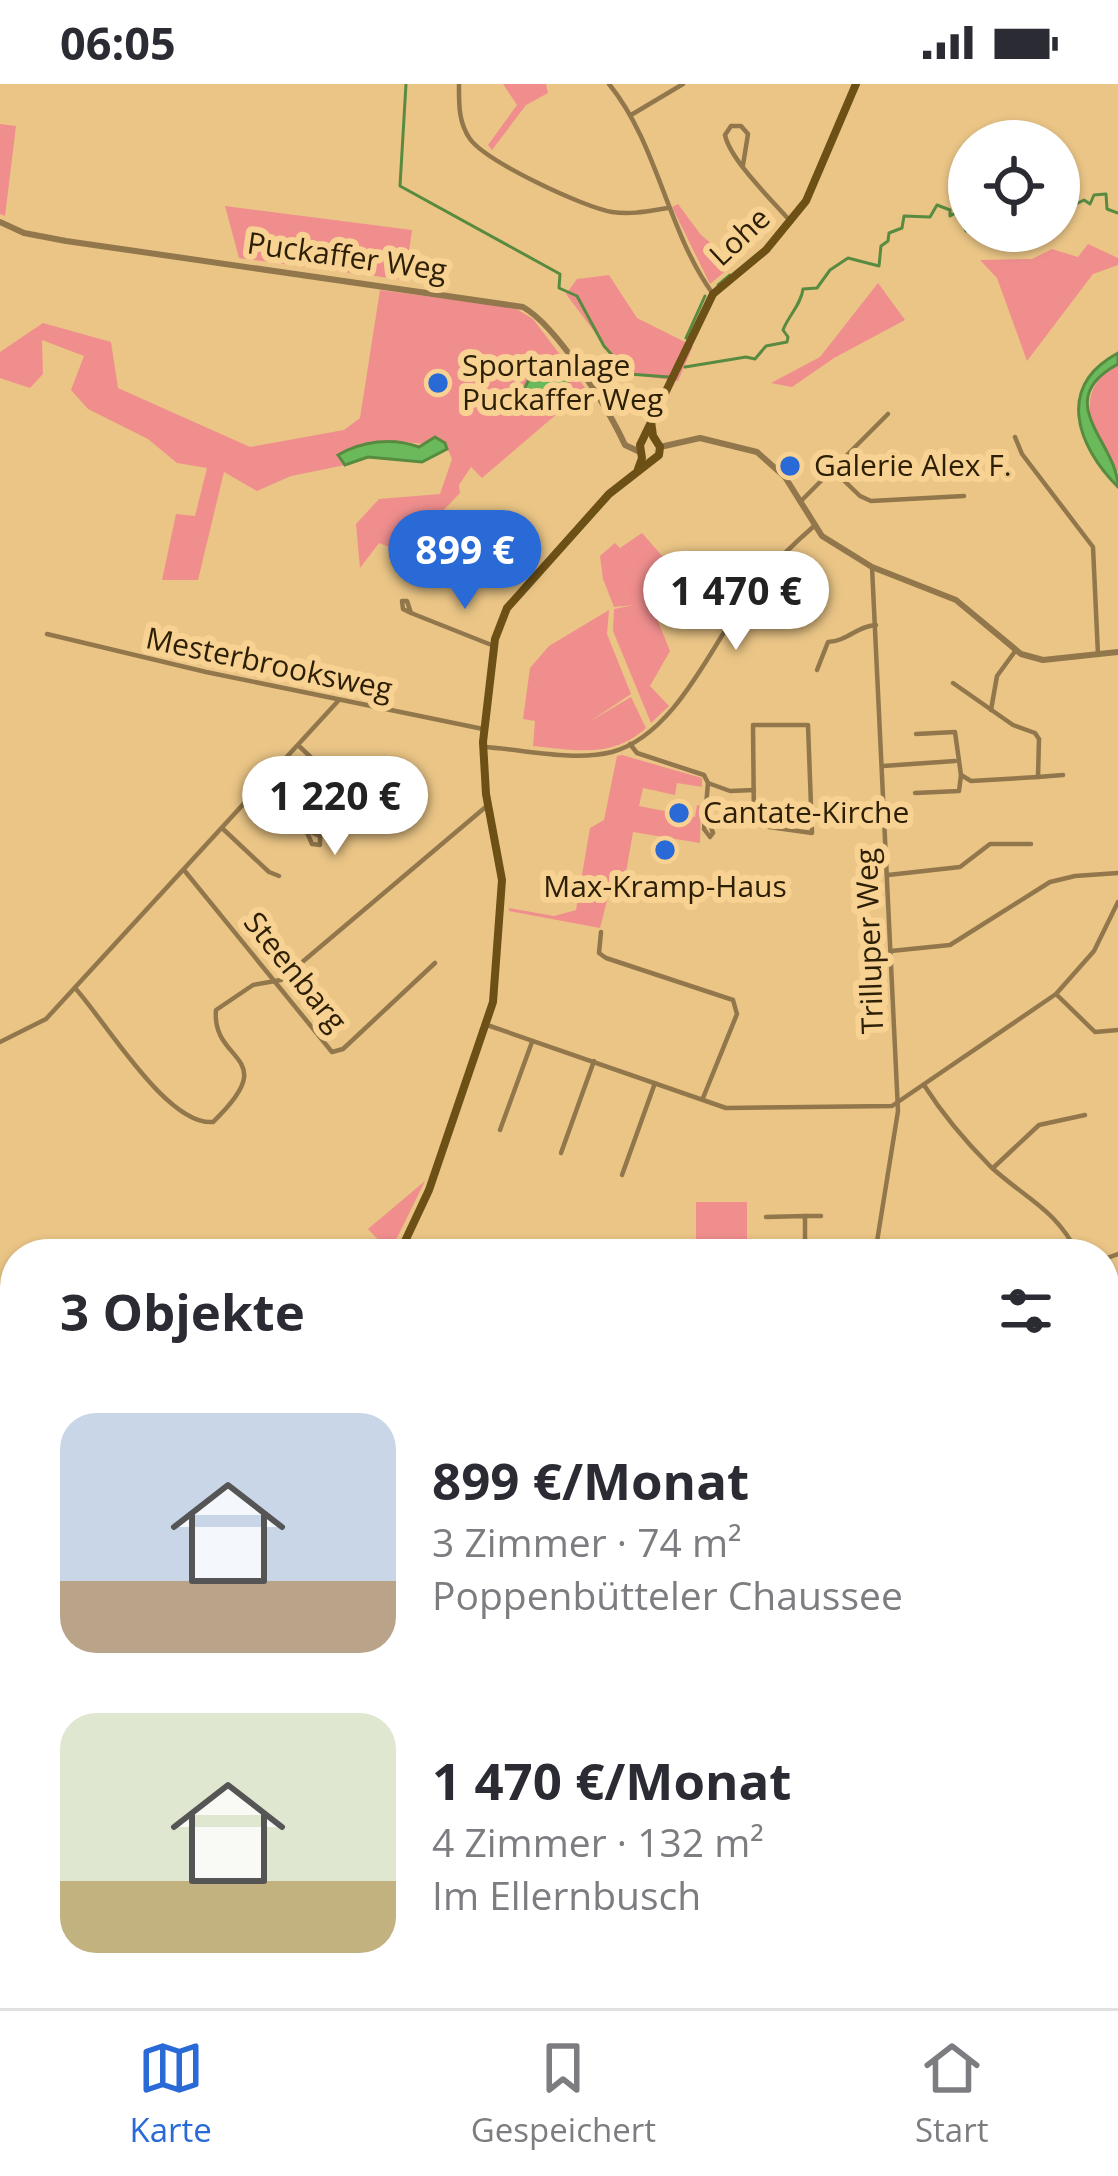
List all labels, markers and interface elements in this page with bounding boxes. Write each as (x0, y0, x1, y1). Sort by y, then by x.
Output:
text: 06:05 (60, 12, 176, 73)
map controls (948, 120, 1080, 252)
button: locate (948, 120, 1080, 252)
street label: Lohe (700, 197, 778, 274)
street label: Puckaffer Weg (245, 221, 450, 290)
place label: Sportanlage Puckaffer Weg (462, 344, 663, 419)
marker: Sportanlage Puckaffer Weg (425, 370, 451, 396)
place label: Galerie Alex F. (814, 444, 1012, 485)
marker: Galerie Alex F. (777, 453, 803, 479)
pin: 899 € (381, 510, 549, 612)
text: 899 € (415, 522, 515, 575)
pin: 1 470 € (625, 551, 847, 653)
text: 1 470 € (670, 563, 802, 616)
street label: Mesterbrooksweg (142, 616, 396, 709)
pin: 1 220 € (224, 756, 446, 858)
text: 1 220 € (269, 768, 401, 821)
place label: Cantate-Kirche (703, 791, 909, 832)
marker: Cantate-Kirche (666, 800, 692, 826)
marker: Max-Kramp-Haus (652, 837, 678, 863)
street label: Trilluper Weg (845, 847, 892, 1035)
place label: Max-Kramp-Haus (543, 865, 787, 906)
street label: Steenbarg (235, 903, 357, 1039)
text: 3 Objekte (60, 1276, 305, 1346)
icon: filters (993, 1278, 1059, 1344)
text: 899 €/Monat (432, 1445, 749, 1515)
icon: home (156, 1461, 300, 1605)
text: 3 Zimmer · 74 m² (432, 1515, 742, 1568)
text: Poppenbütteler Chaussee (432, 1568, 903, 1621)
text: 1 470 €/Monat (432, 1745, 792, 1815)
icon: home (156, 1761, 300, 1905)
text: 4 Zimmer · 132 m² (432, 1815, 764, 1868)
text: Im Ellernbusch (432, 1868, 701, 1921)
tab: Karte (130, 2035, 212, 2152)
tab: Gespeichert (471, 2035, 656, 2152)
tab: Start (915, 2035, 988, 2152)

